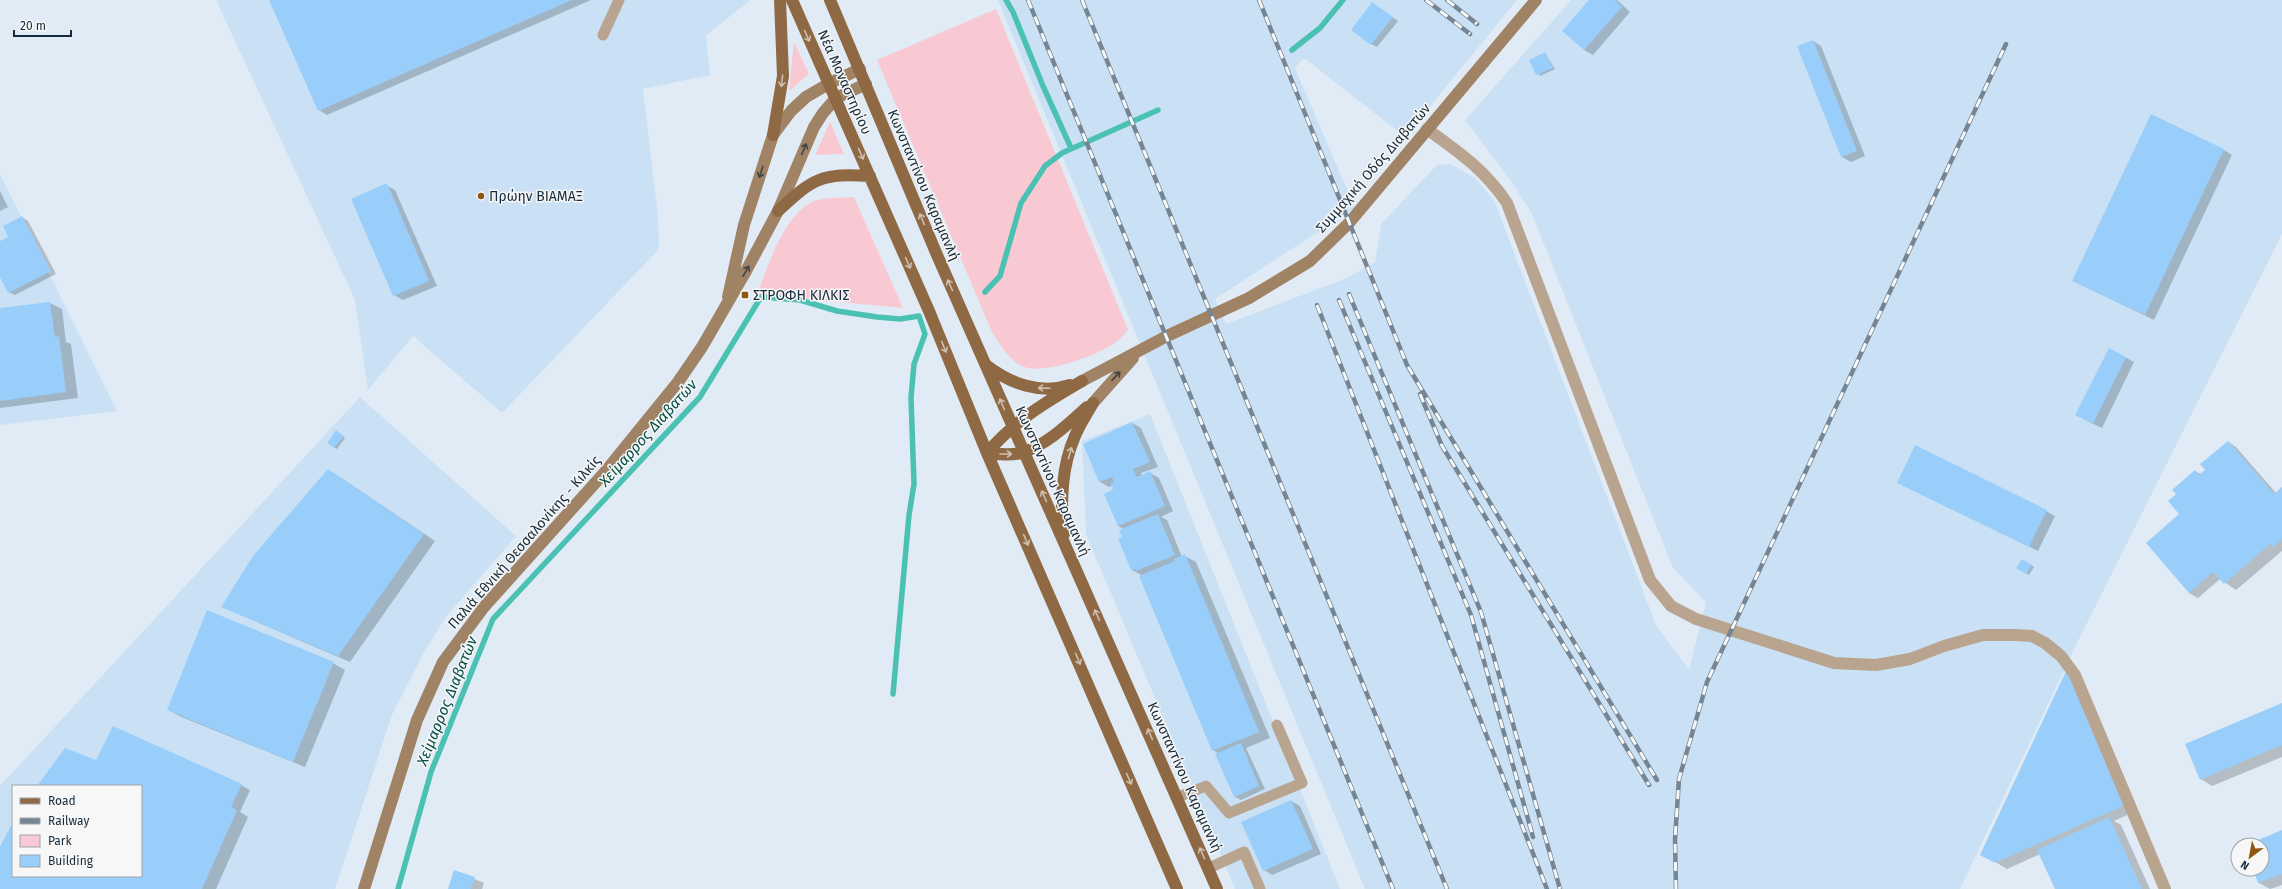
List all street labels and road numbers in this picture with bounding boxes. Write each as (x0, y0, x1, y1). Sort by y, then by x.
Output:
street label: Νέα Μοναστηρίου (814, 27, 875, 137)
street label: Συμμαχική Οδός Διαβατών (1313, 100, 1434, 236)
street label: Κωνσταντίνου Καραμανλή (884, 107, 963, 263)
street label: Κωνσταντίνου Καραμανλή (1012, 403, 1093, 559)
street label: Παλιά Εθνική Θεσσαλονίκης - Κιλκίς (445, 452, 605, 632)
street label: Κωνσταντίνου Καραμανλή (1144, 699, 1225, 855)

